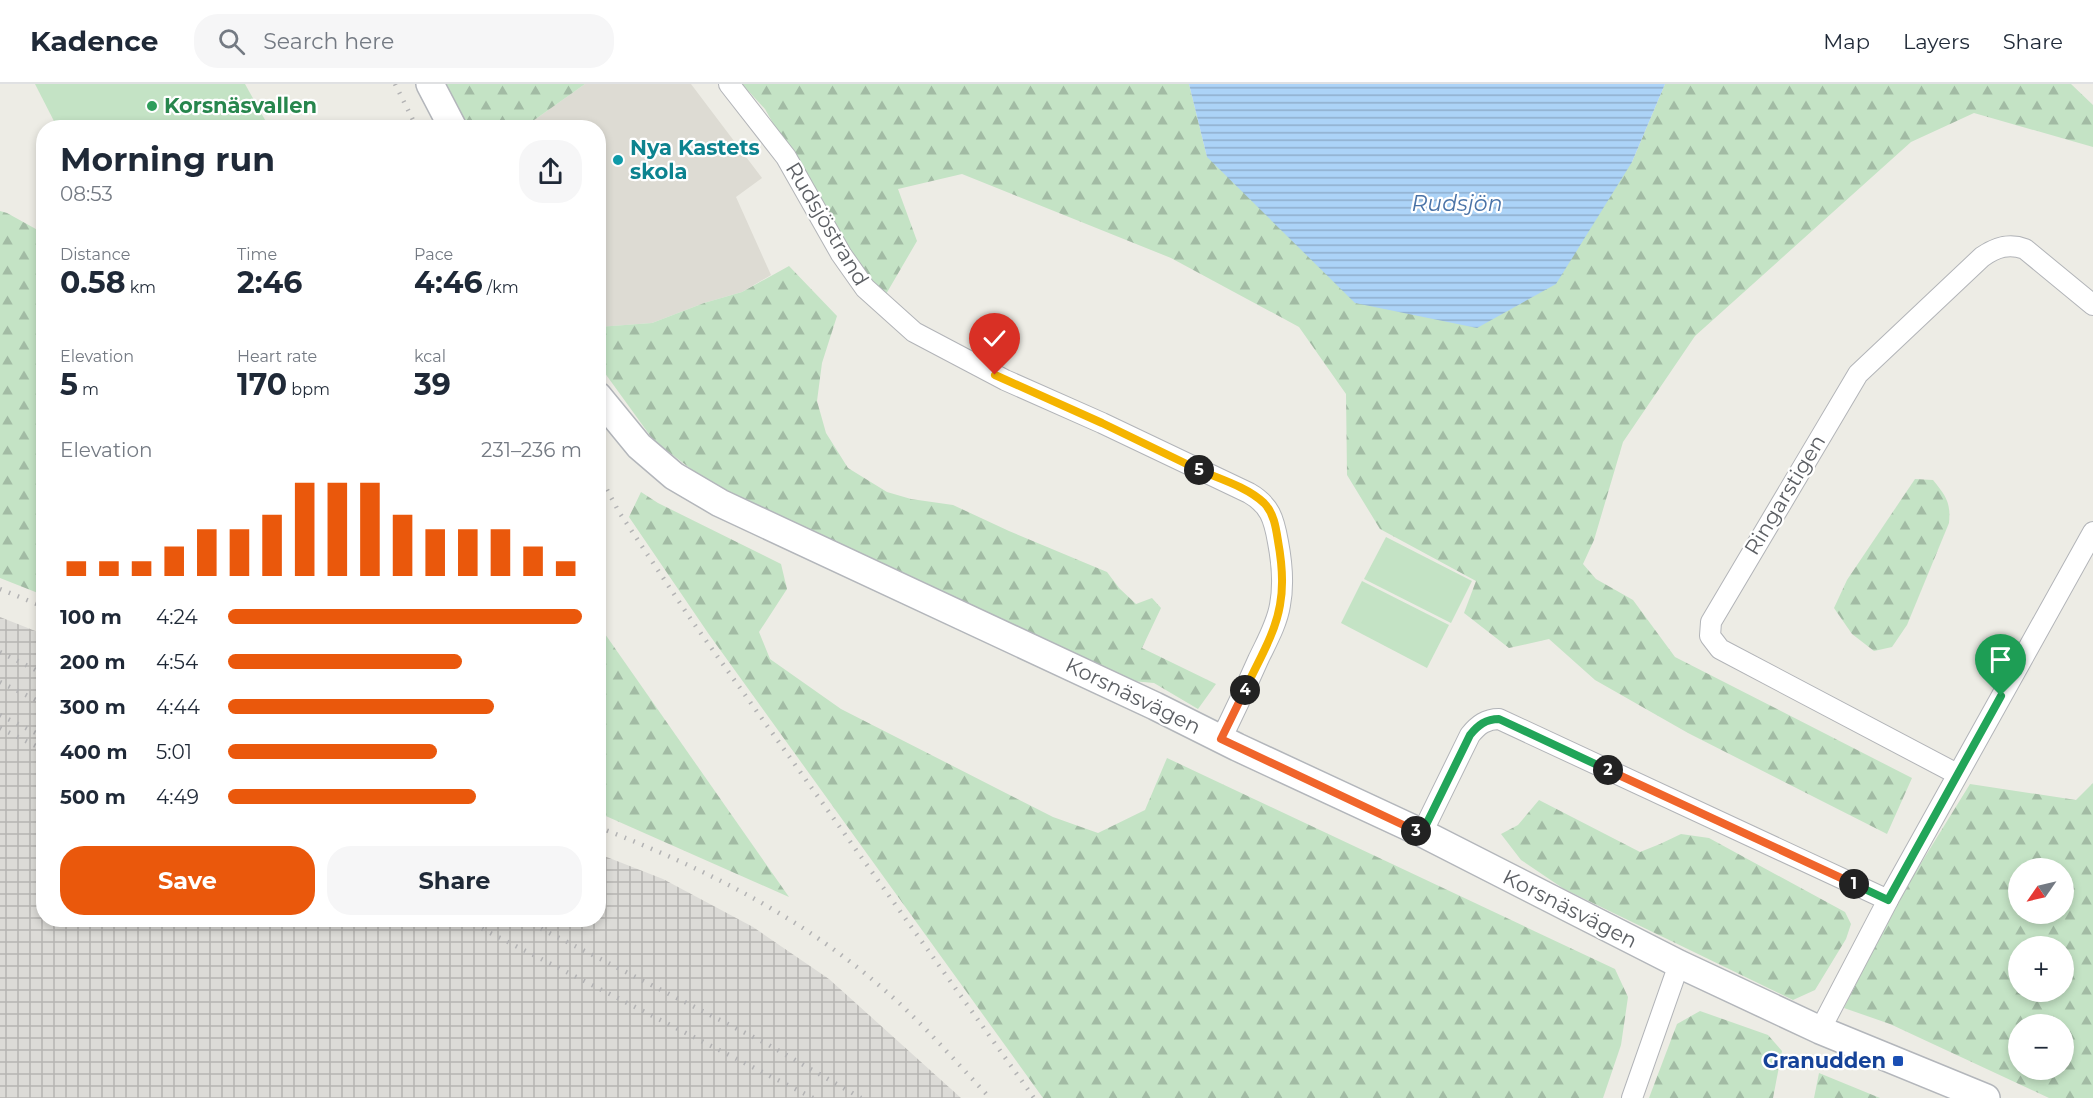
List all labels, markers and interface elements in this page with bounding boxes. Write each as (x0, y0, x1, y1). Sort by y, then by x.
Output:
search box (194, 14, 614, 68)
text: Kadence (30, 24, 158, 58)
icon: search (215, 25, 248, 58)
text: Search here (263, 28, 394, 55)
text: Map (1823, 29, 1870, 54)
text: Layers (1903, 29, 1970, 54)
text: Share (2003, 29, 2063, 54)
place label: Korsnäsvallen (164, 93, 317, 118)
marker: Korsnäsvallen (145, 99, 159, 113)
place label: Nya Kastets skola (630, 135, 760, 184)
text: Morning run (60, 139, 275, 179)
button: share (519, 140, 582, 203)
marker: Nya Kastets skola (611, 153, 625, 167)
street label: Rudsjöstrand (781, 157, 874, 290)
text: 08:53 (60, 182, 113, 206)
water label: Rudsjön (1411, 190, 1503, 217)
text: Distance (60, 245, 130, 264)
text: Time (237, 245, 277, 264)
text: Pace (414, 245, 453, 264)
text: 0.58 (60, 264, 125, 301)
text: 2:46 (237, 264, 302, 301)
text: 4:46 (414, 264, 483, 301)
text: km (125, 278, 156, 297)
text: /km (483, 278, 519, 297)
pin (969, 313, 1020, 375)
icon: check (978, 322, 1011, 355)
text: Elevation (60, 347, 134, 366)
text: Heart rate (237, 347, 317, 366)
text: kcal (414, 347, 446, 366)
text: 5 (60, 366, 78, 403)
text: 170 (237, 366, 287, 403)
text: 39 (414, 366, 451, 403)
text: m (78, 380, 99, 399)
text: bpm (287, 380, 330, 399)
street label: Ringarstigen (1739, 430, 1830, 559)
text: Elevation (60, 438, 152, 462)
text: 231–236 m (481, 438, 582, 462)
pin: 5 (1184, 455, 1214, 485)
text: 5 (1194, 460, 1204, 479)
text: 100 m (60, 605, 122, 629)
text: 4:24 (156, 605, 198, 629)
pin (1975, 634, 2026, 696)
icon: arrive (1984, 643, 2017, 676)
text: 200 m (60, 650, 126, 674)
text: 4:54 (156, 650, 198, 674)
street label: Korsnäsvägen (1061, 652, 1205, 739)
pin: 4 (1230, 675, 1260, 705)
text: 4 (1239, 680, 1251, 699)
text: 300 m (60, 695, 126, 719)
text: 4:44 (156, 695, 200, 719)
text: 400 m (60, 740, 128, 764)
text: 5:01 (156, 740, 192, 764)
pin: 2 (1593, 755, 1623, 785)
text: 2 (1603, 760, 1613, 779)
text: 500 m (60, 785, 126, 809)
text: 4:49 (156, 785, 199, 809)
pin: 3 (1401, 816, 1431, 846)
text: 3 (1411, 821, 1421, 840)
button: Save (60, 846, 315, 915)
button: Share (327, 846, 582, 915)
north arrow (2008, 858, 2074, 924)
map controls (2008, 858, 2074, 1080)
street label: Korsnäsvägen (1499, 864, 1642, 953)
pin: 1 (1839, 869, 1869, 899)
text: 1 (1851, 874, 1857, 893)
button: + (2008, 936, 2074, 1002)
button: − (2008, 1014, 2074, 1080)
place label: Granudden (1763, 1048, 1886, 1073)
marker: Granudden (1891, 1054, 1905, 1068)

